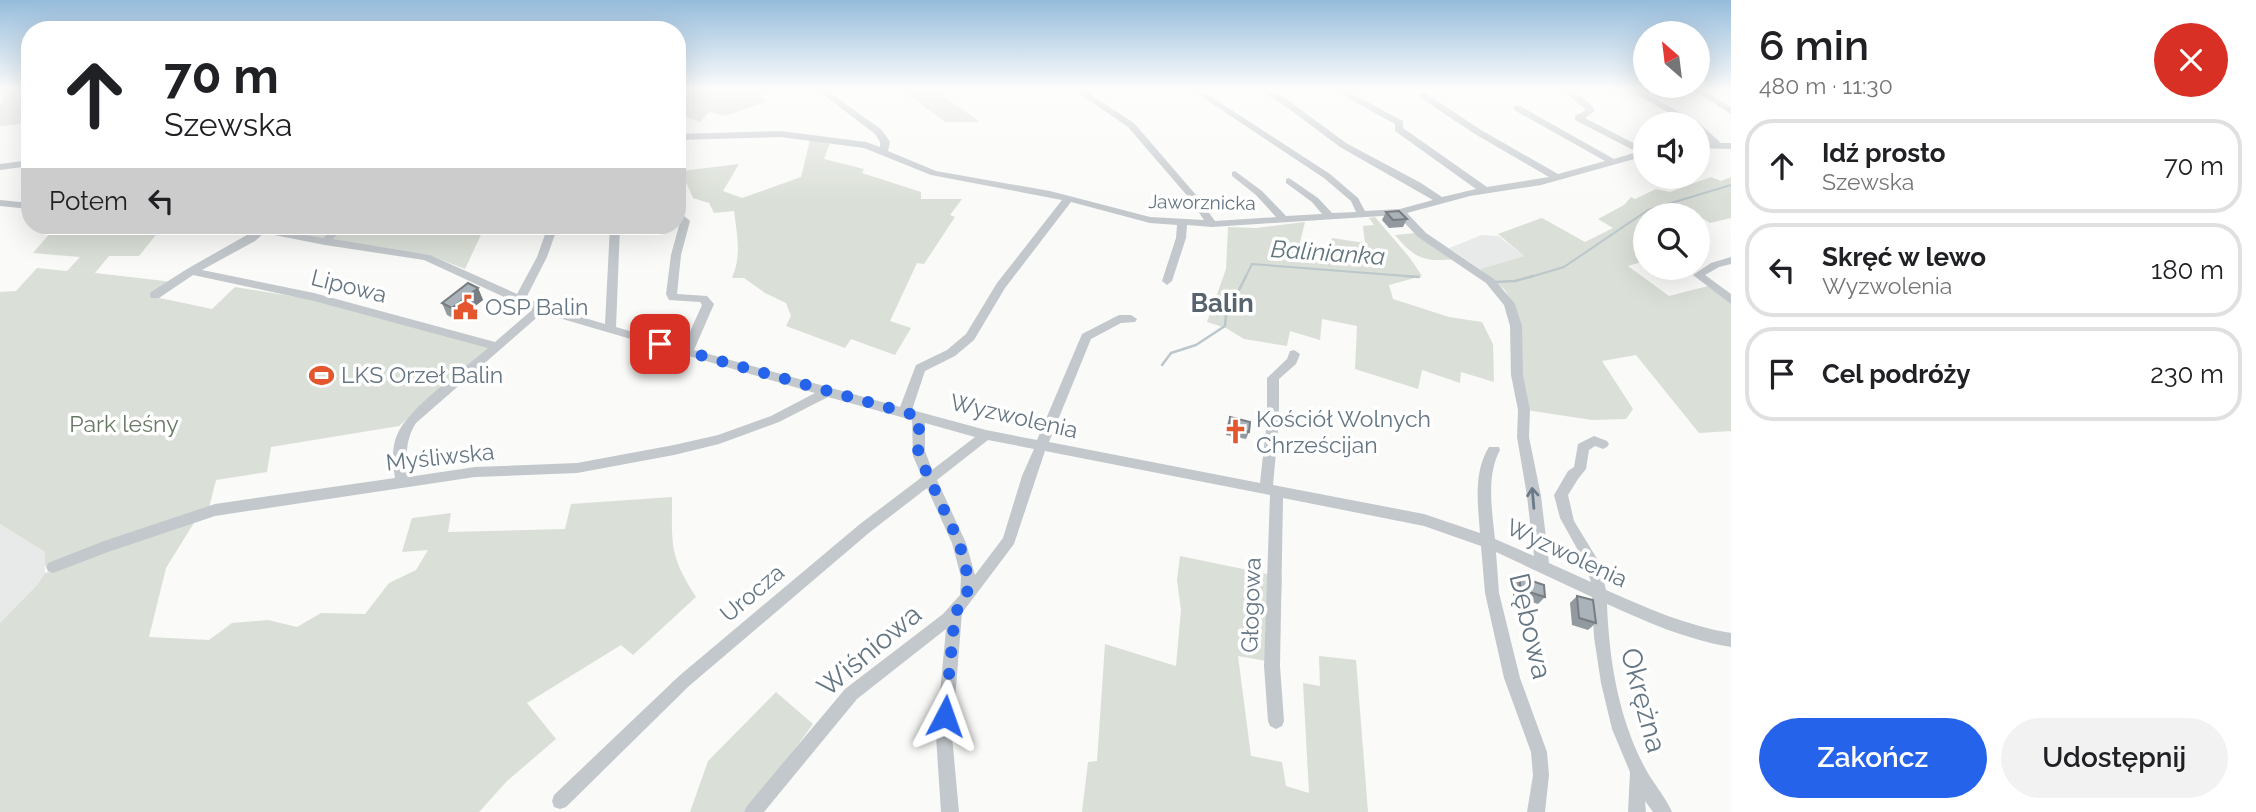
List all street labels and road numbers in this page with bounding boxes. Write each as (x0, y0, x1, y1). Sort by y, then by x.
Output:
street label: Jaworznicka (1148, 190, 1256, 214)
street label: Lipowa (309, 263, 390, 308)
street label: Wyzwolenia (948, 388, 1081, 443)
street label: Myśliwska (384, 437, 496, 476)
street label: Wyzwolenia (1502, 513, 1632, 592)
street label: Głogowa (1235, 557, 1266, 653)
street label: Urocza (714, 558, 789, 627)
street label: Dębowa (1502, 570, 1559, 682)
street label: Wiśniowa (811, 598, 928, 703)
street label: Okrężna (1614, 644, 1673, 756)

